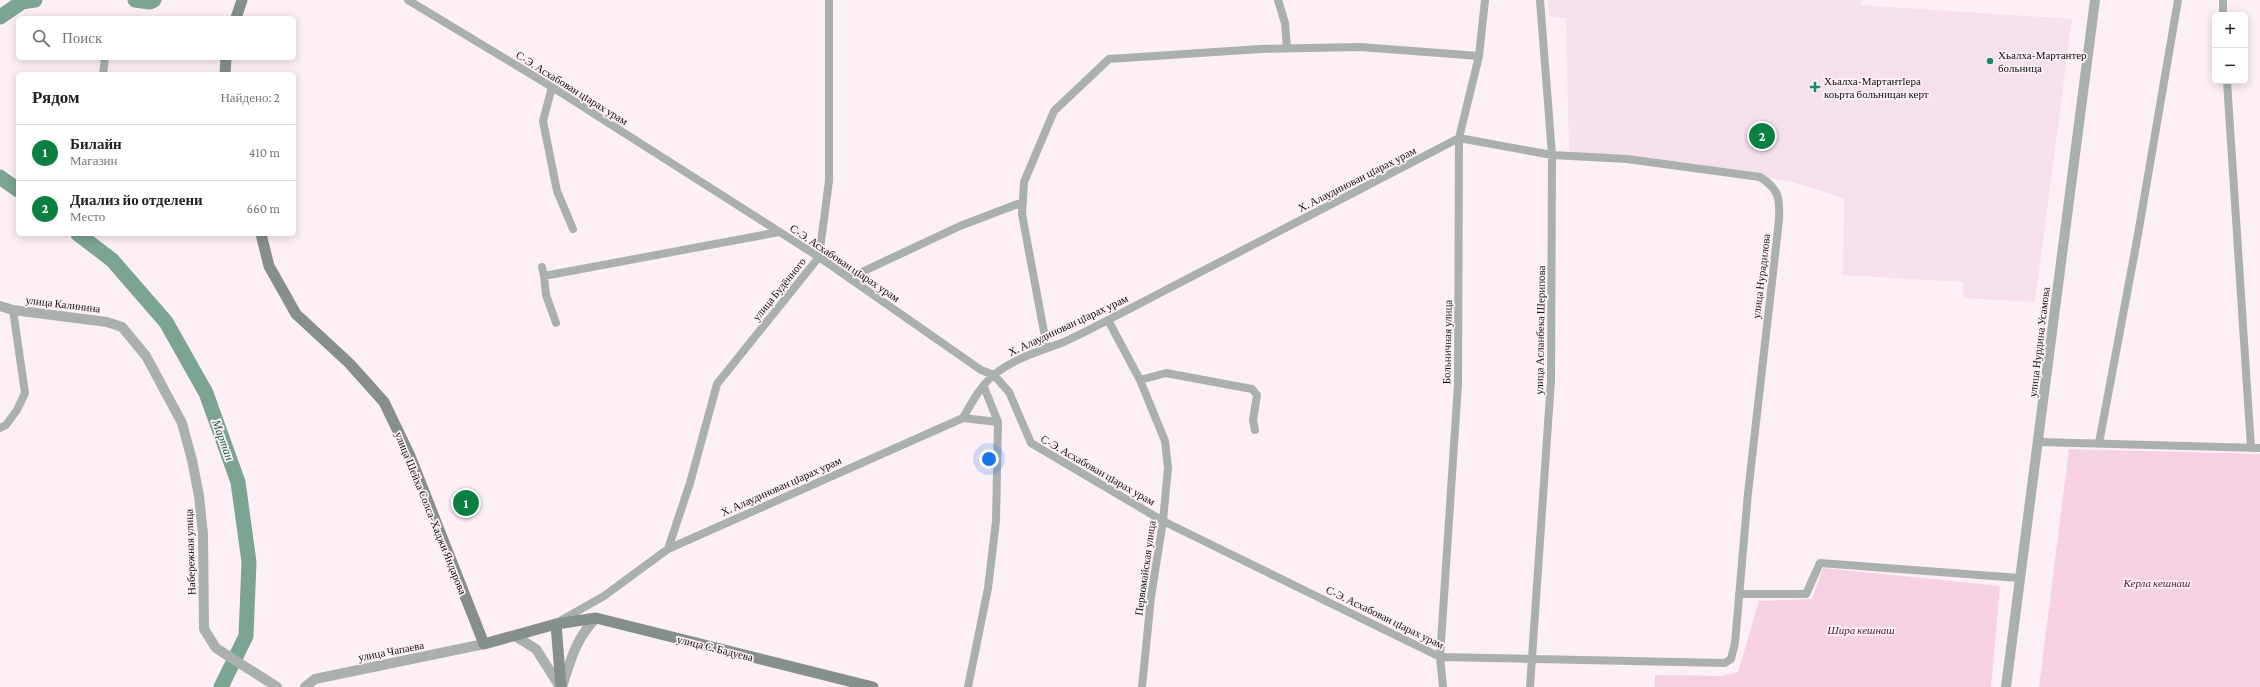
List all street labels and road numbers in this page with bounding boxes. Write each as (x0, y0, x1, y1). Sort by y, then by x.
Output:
street label: С-Э. Асхабован цIарах урам (514, 49, 630, 127)
street label: Х. Алаудинован цIарах урам (1296, 144, 1418, 214)
street label: С-Э. Асхабован цIарах урам (788, 222, 902, 304)
street label: улица Нурадилова (1750, 233, 1772, 319)
street label: улица Будённого (750, 255, 808, 323)
street label: улица Асланбека Шерипова (1533, 265, 1547, 395)
street label: улица Нурдина Усамова (2026, 286, 2052, 398)
street label: Х. Алаудинован цIарах урам (1006, 292, 1130, 358)
street label: улица Калинина (25, 293, 101, 315)
street label: Больничная улица (1440, 300, 1454, 384)
street label: улица Шейха Солса-Хаджи Яндарова (393, 430, 469, 596)
street label: С-Э. Асхабован цIарах урам (1039, 432, 1157, 508)
street label: Х. Алаудинован цIарах урам (719, 454, 843, 518)
street label: Набережная улица (182, 509, 198, 595)
street label: Первомайская улица (1132, 520, 1158, 616)
street label: С-Э. Асхабован цIарах урам (1324, 583, 1446, 651)
street label: улица С. Бадуева (676, 633, 754, 663)
street label: улица Чапаева (357, 639, 425, 663)

